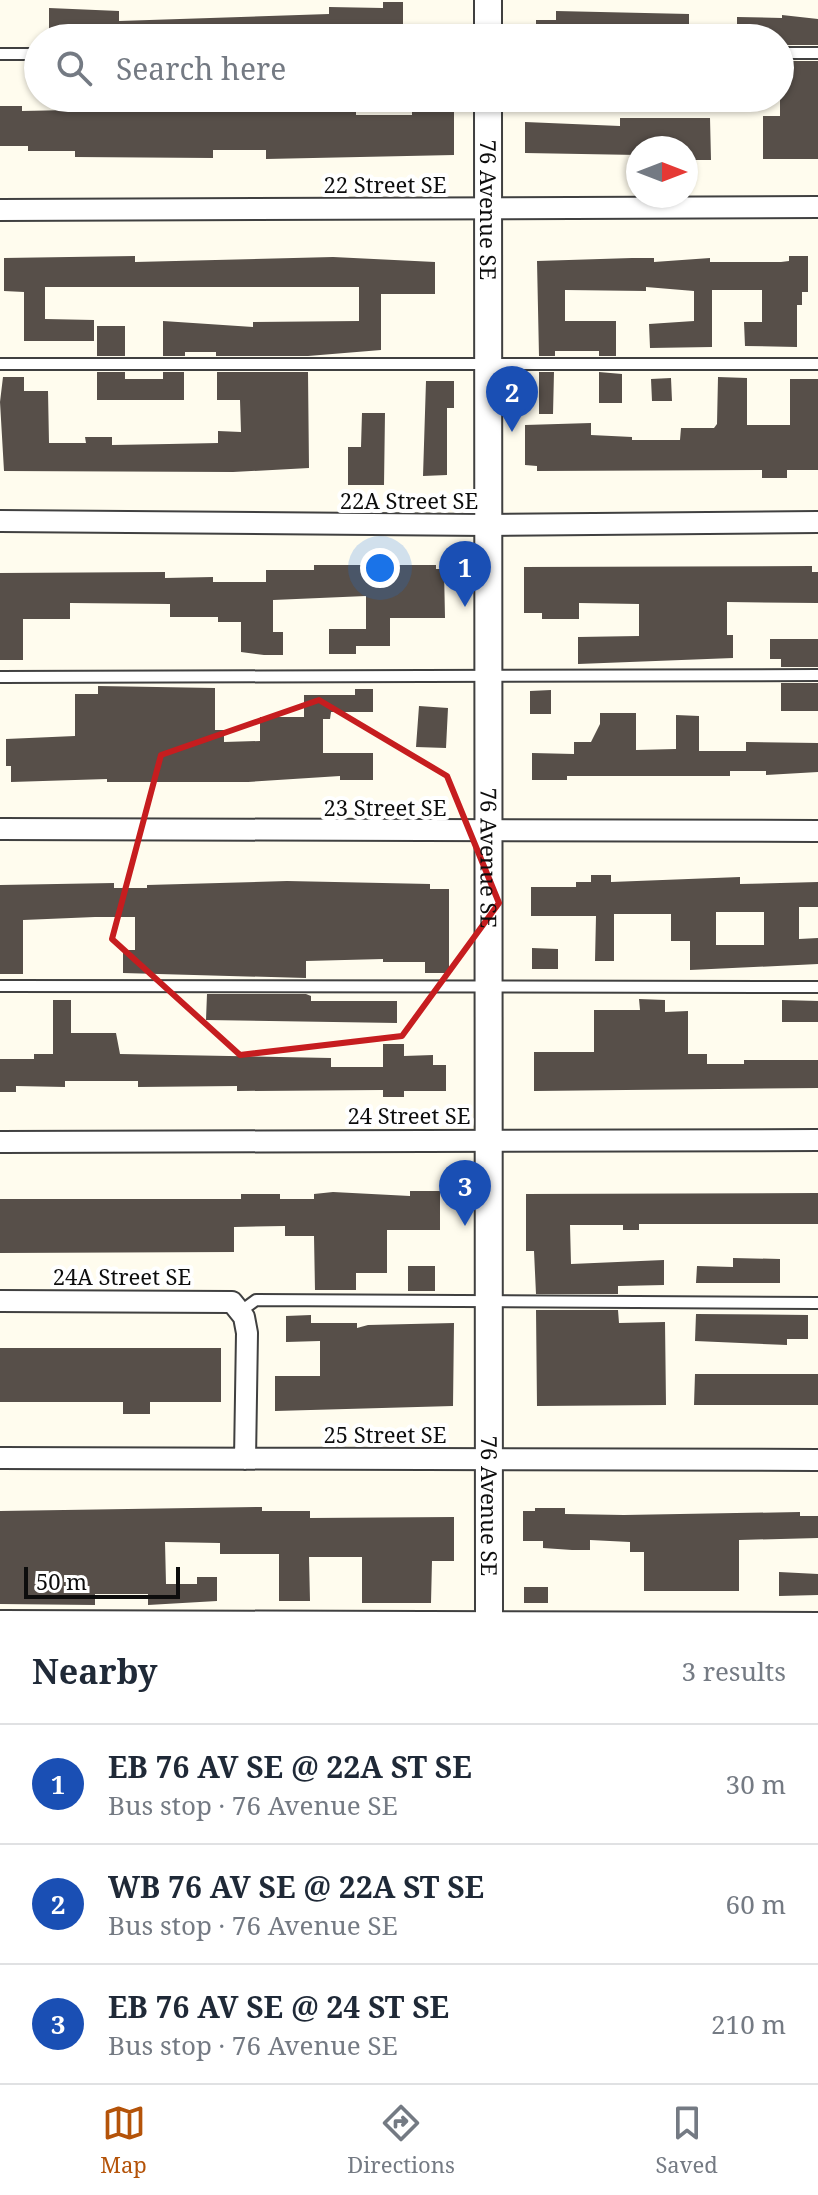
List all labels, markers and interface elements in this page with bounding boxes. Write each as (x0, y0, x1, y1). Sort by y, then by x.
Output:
search box (24, 24, 794, 112)
icon: search (52, 46, 96, 90)
text: Search here (116, 48, 286, 89)
north arrow (626, 136, 698, 208)
street label: 76 Avenue SE (474, 140, 504, 280)
street label: 22 Street SE (323, 169, 447, 199)
pin: 2 (486, 366, 538, 432)
street label: 22A Street SE (340, 485, 478, 515)
pin: 1 (439, 541, 491, 607)
your location (360, 548, 400, 588)
street label: 76 Avenue SE (474, 788, 505, 928)
street label: 23 Street SE (323, 792, 447, 822)
street label: 24 Street SE (347, 1100, 471, 1130)
pin: 3 (439, 1160, 491, 1226)
street label: 24A Street SE (53, 1261, 191, 1291)
street label: 25 Street SE (323, 1419, 447, 1449)
street label: 76 Avenue SE (475, 1436, 505, 1576)
scale bar (24, 1563, 180, 1599)
text: 50 m (36, 1566, 87, 1596)
text: Nearby (32, 1648, 158, 1694)
text: 3 results (681, 1653, 786, 1689)
text: EB 76 AV SE @ 22A ST SE (108, 1746, 472, 1787)
text: 1 (51, 1766, 65, 1802)
text: 30 m (726, 1766, 786, 1802)
text: Bus stop · 76 Avenue SE (108, 1787, 398, 1823)
text: WB 76 AV SE @ 22A ST SE (108, 1866, 484, 1907)
text: 2 (51, 1886, 65, 1922)
text: 60 m (726, 1886, 786, 1922)
text: Bus stop · 76 Avenue SE (108, 1907, 398, 1943)
text: EB 76 AV SE @ 24 ST SE (108, 1986, 449, 2027)
text: 3 (51, 2006, 65, 2042)
text: 210 m (711, 2006, 786, 2042)
text: Bus stop · 76 Avenue SE (108, 2027, 398, 2063)
tab: Map (100, 2101, 147, 2179)
tab: Directions (347, 2101, 455, 2179)
tab: Saved (655, 2101, 718, 2179)

